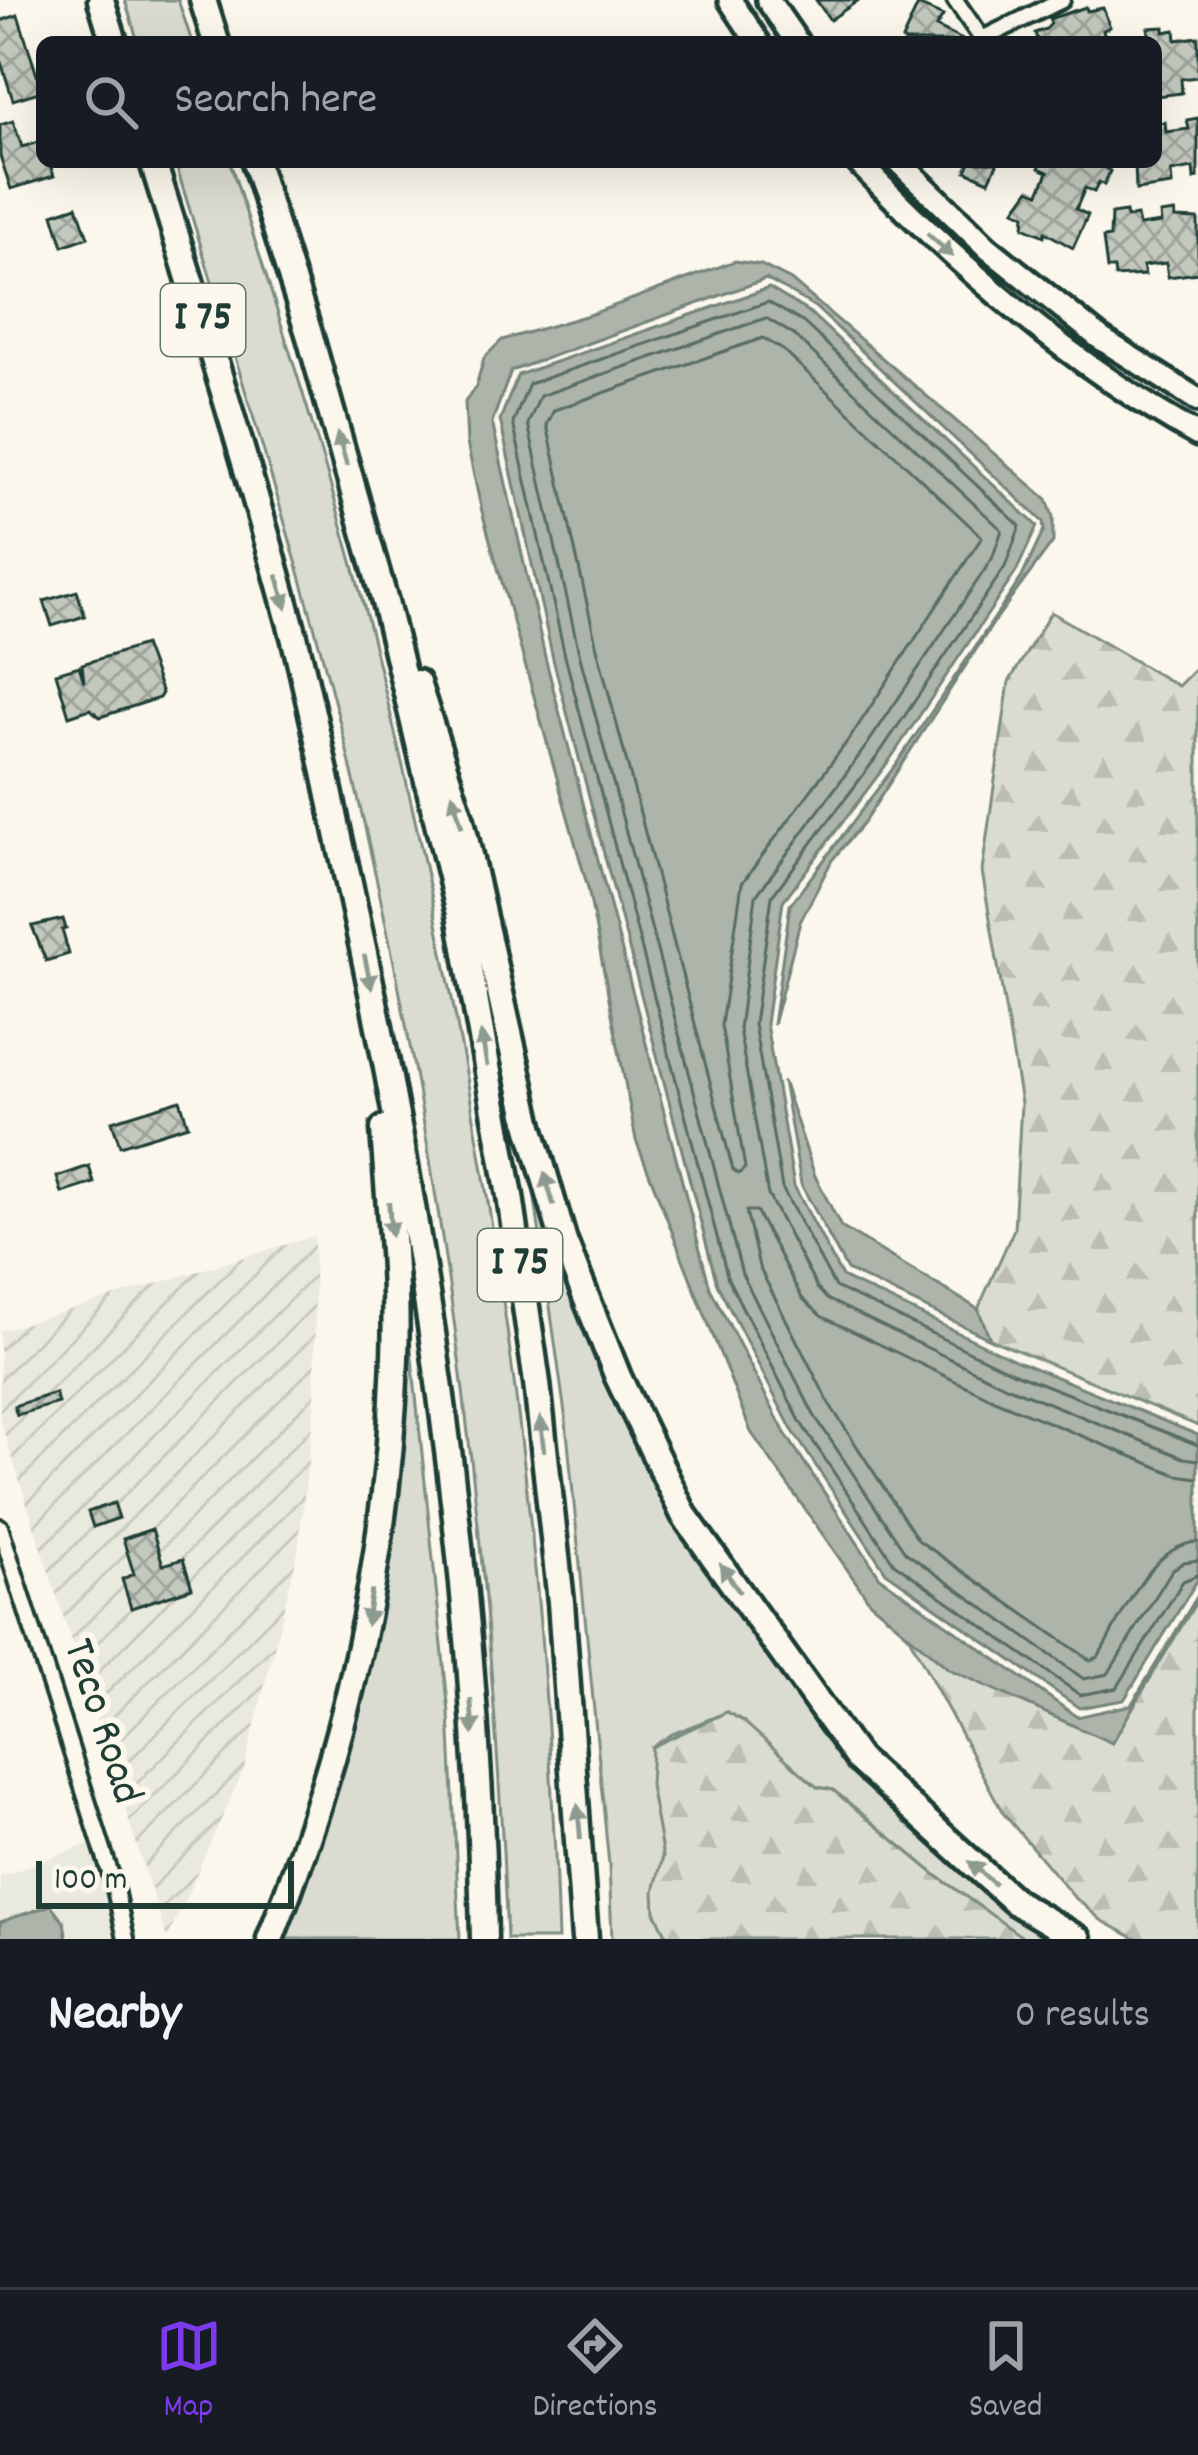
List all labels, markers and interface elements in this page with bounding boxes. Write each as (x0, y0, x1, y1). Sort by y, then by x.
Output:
search box (36, 36, 1162, 168)
icon: search (78, 69, 144, 135)
text: Search here (174, 70, 377, 134)
one-way arrow (926, 231, 955, 258)
road number: I 75 (161, 284, 245, 356)
one-way arrow (332, 430, 351, 467)
one-way arrow (274, 574, 292, 611)
one-way arrow (447, 791, 466, 828)
one-way arrow (359, 954, 378, 992)
one-way arrow (474, 1029, 492, 1067)
one-way arrow (539, 1170, 557, 1206)
one-way arrow (380, 1201, 399, 1238)
road number: I 75 (478, 1229, 562, 1301)
one-way arrow (533, 1415, 552, 1452)
one-way arrow (718, 1563, 742, 1595)
one-way arrow (360, 1589, 378, 1627)
street label: Teco Road (43, 1631, 157, 1813)
one-way arrow (463, 1699, 482, 1737)
one-way arrow (569, 1803, 588, 1840)
scale bar (36, 1855, 294, 1908)
text: 100 m (54, 1858, 127, 1905)
one-way arrow (968, 1860, 997, 1887)
text: Nearby (48, 1981, 181, 2053)
text: 0 results (1015, 1990, 1150, 2045)
tab: Map (156, 2313, 222, 2432)
tab: Directions (533, 2313, 658, 2432)
tab: Saved (969, 2313, 1042, 2432)

